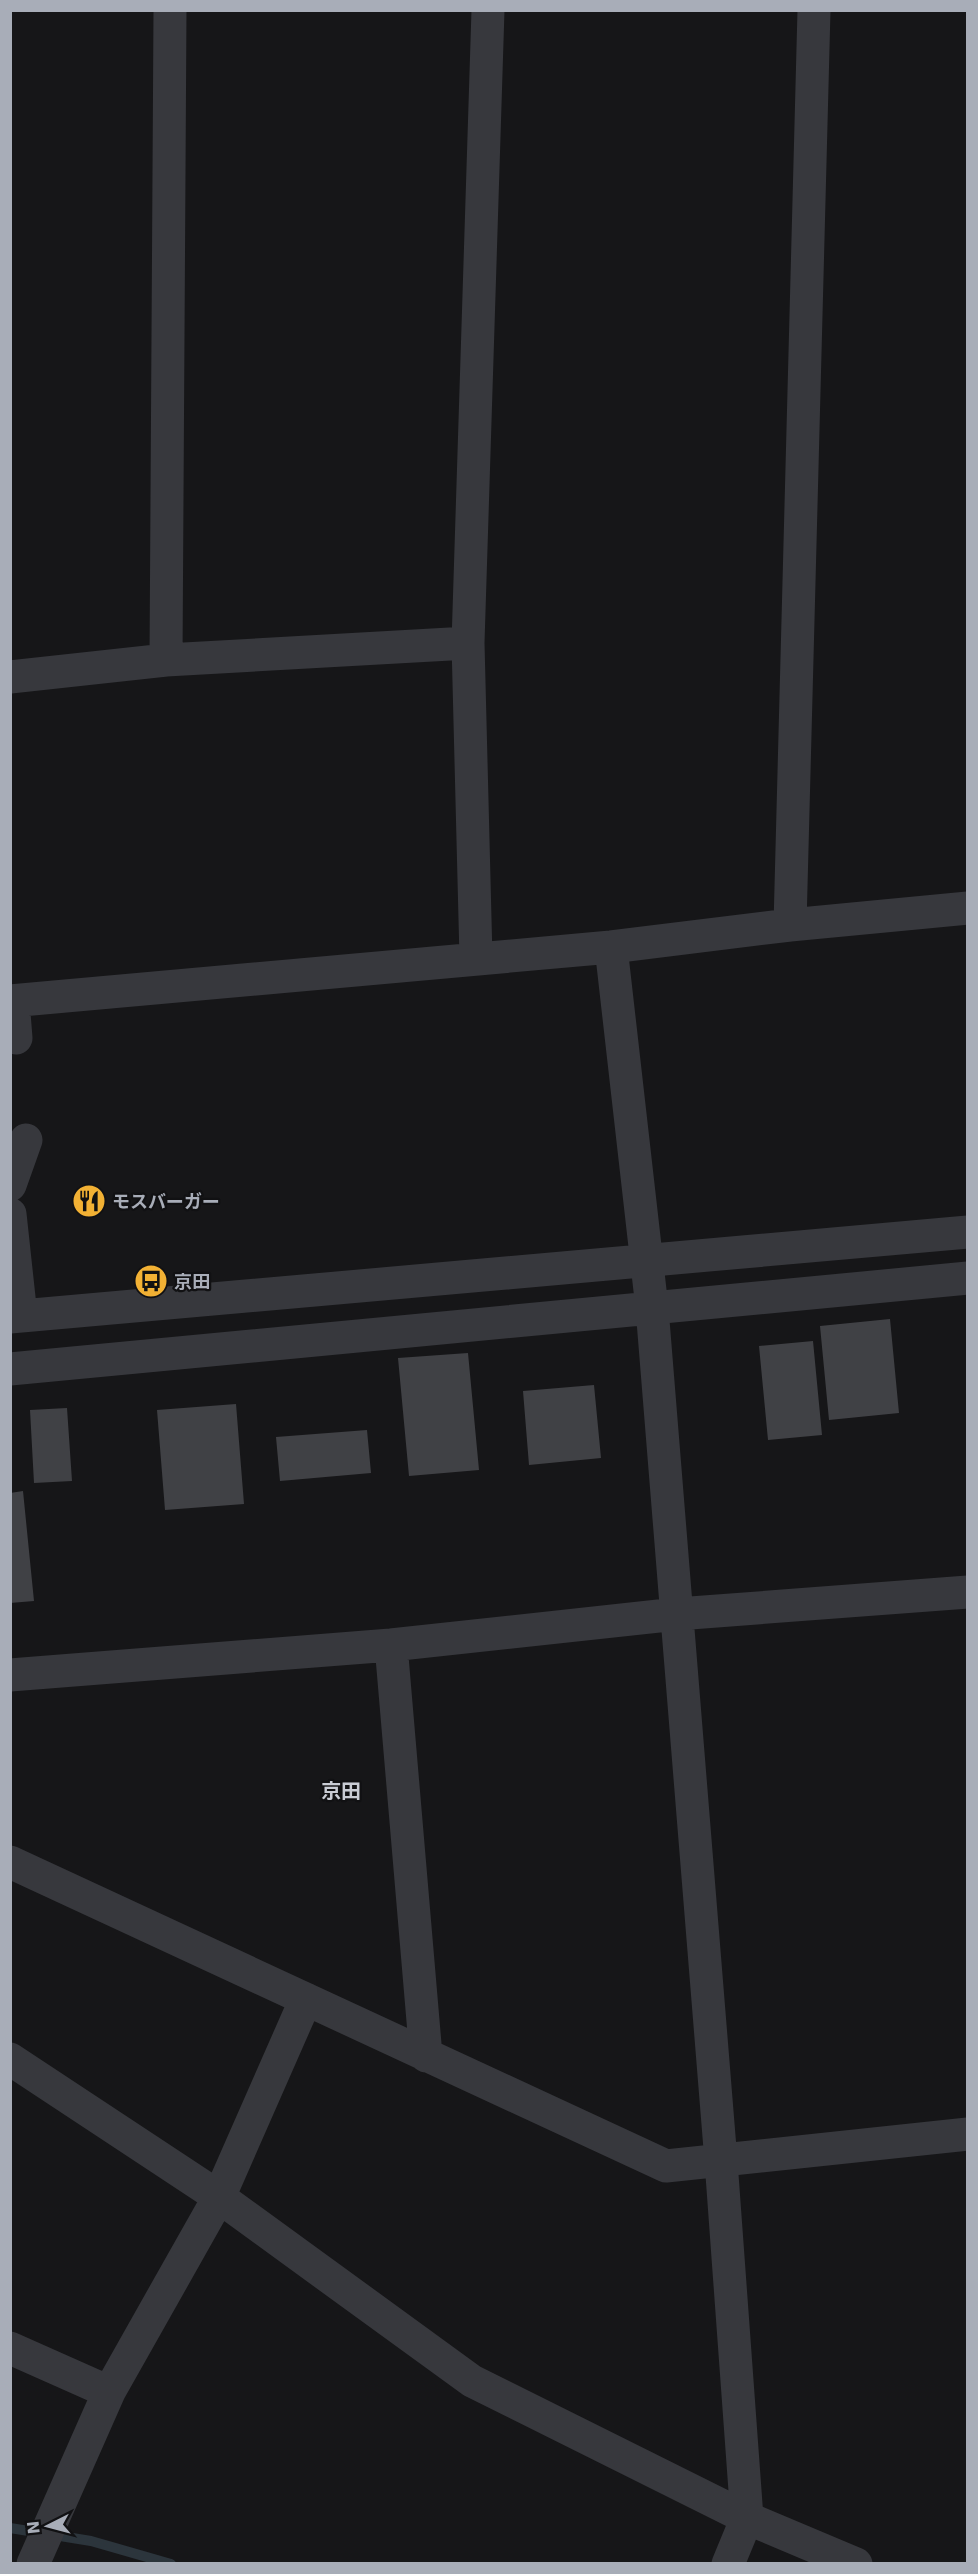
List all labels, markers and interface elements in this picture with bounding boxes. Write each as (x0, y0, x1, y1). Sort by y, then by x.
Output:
restaurant icon: モスバーガー (71, 1183, 107, 1219)
place label: モスバーガー (112, 1191, 220, 1212)
bus stop icon: 京田 (133, 1263, 169, 1299)
place label: 京田 (174, 1271, 210, 1292)
district label: 京田 (321, 1779, 361, 1803)
north arrow (18, 2496, 78, 2556)
text: N (23, 2520, 44, 2535)

